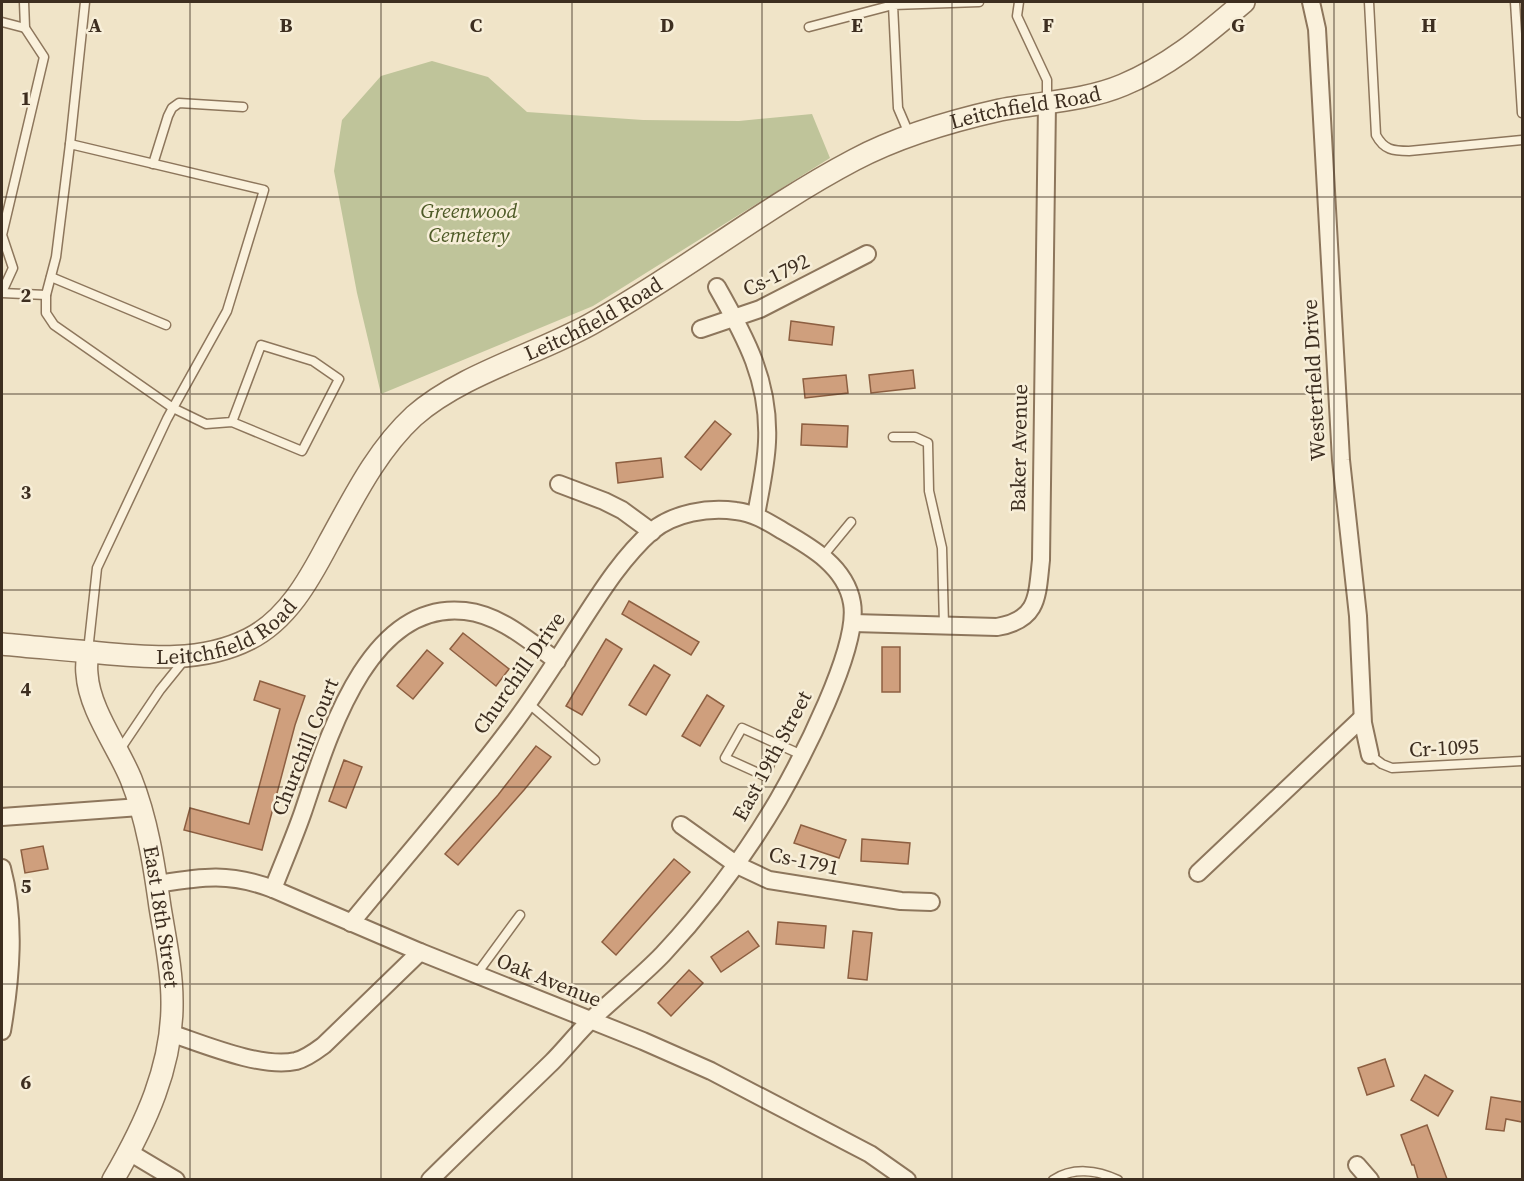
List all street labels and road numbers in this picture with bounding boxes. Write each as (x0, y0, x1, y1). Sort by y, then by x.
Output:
street label: Leitchfield Road (946, 78, 1104, 136)
street label: Cs-1792 (738, 246, 814, 303)
street label: Leitchfield Road (520, 270, 668, 367)
street label: Westerfield Drive (1295, 298, 1332, 462)
street label: Baker Avenue (1003, 384, 1034, 512)
street label: Leitchfield Road (156, 592, 303, 671)
street label: Churchill Drive (466, 606, 572, 740)
street label: Churchill Court (264, 674, 345, 820)
street label: East 19th Street (725, 685, 818, 826)
street label: Cr-1095 (1408, 731, 1480, 764)
street label: Cs-1791 (766, 839, 842, 882)
street label: East 18th Street (136, 843, 187, 989)
street label: Oak Avenue (492, 945, 606, 1014)

